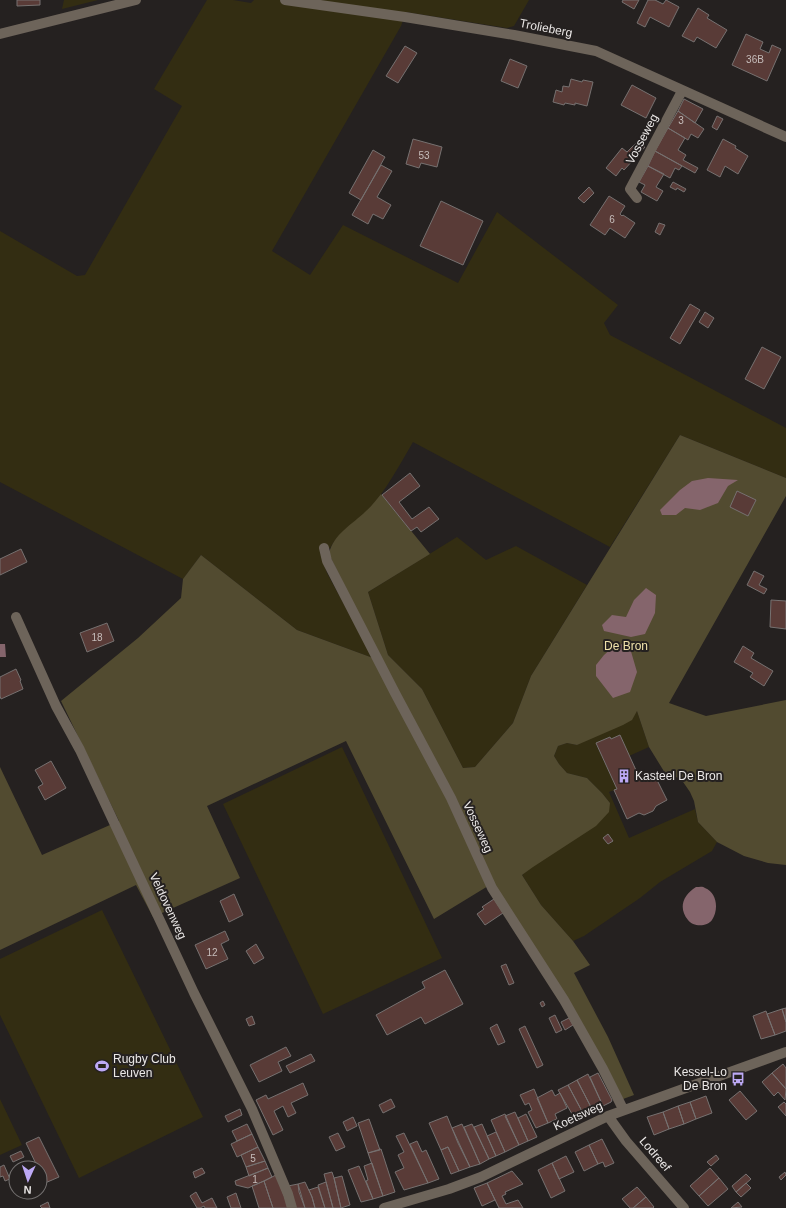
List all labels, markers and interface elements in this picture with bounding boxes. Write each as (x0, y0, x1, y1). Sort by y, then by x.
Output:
street label: Trolieberg (518, 16, 574, 40)
house number: 36B (746, 54, 764, 65)
street label: Vosseweg (623, 112, 661, 166)
house number: 3 (678, 115, 684, 126)
house number: 53 (418, 150, 430, 161)
house number: 6 (609, 214, 615, 225)
house number: 18 (91, 632, 103, 643)
park label: De Bron (604, 639, 648, 653)
building icon: Kasteel De Bron (616, 768, 632, 784)
place label: Kasteel De Bron (635, 769, 722, 783)
street label: Vosseweg (460, 799, 496, 855)
street label: Veldovenweg (147, 871, 189, 941)
house number: 12 (206, 947, 218, 958)
place label: Rugby Club Leuven (113, 1052, 176, 1080)
sports icon: Rugby Club Leuven (94, 1058, 110, 1074)
place label: Kessel-Lo De Bron (674, 1065, 727, 1093)
bus stop icon: Kessel-Lo De Bron (730, 1071, 746, 1087)
street label: Koetsweg (551, 1099, 605, 1133)
street label: Lodreef (636, 1134, 674, 1174)
house number: 5 (250, 1153, 256, 1164)
north arrow (8, 1160, 48, 1200)
house number: 1 (252, 1174, 258, 1185)
text: N (23, 1184, 32, 1196)

